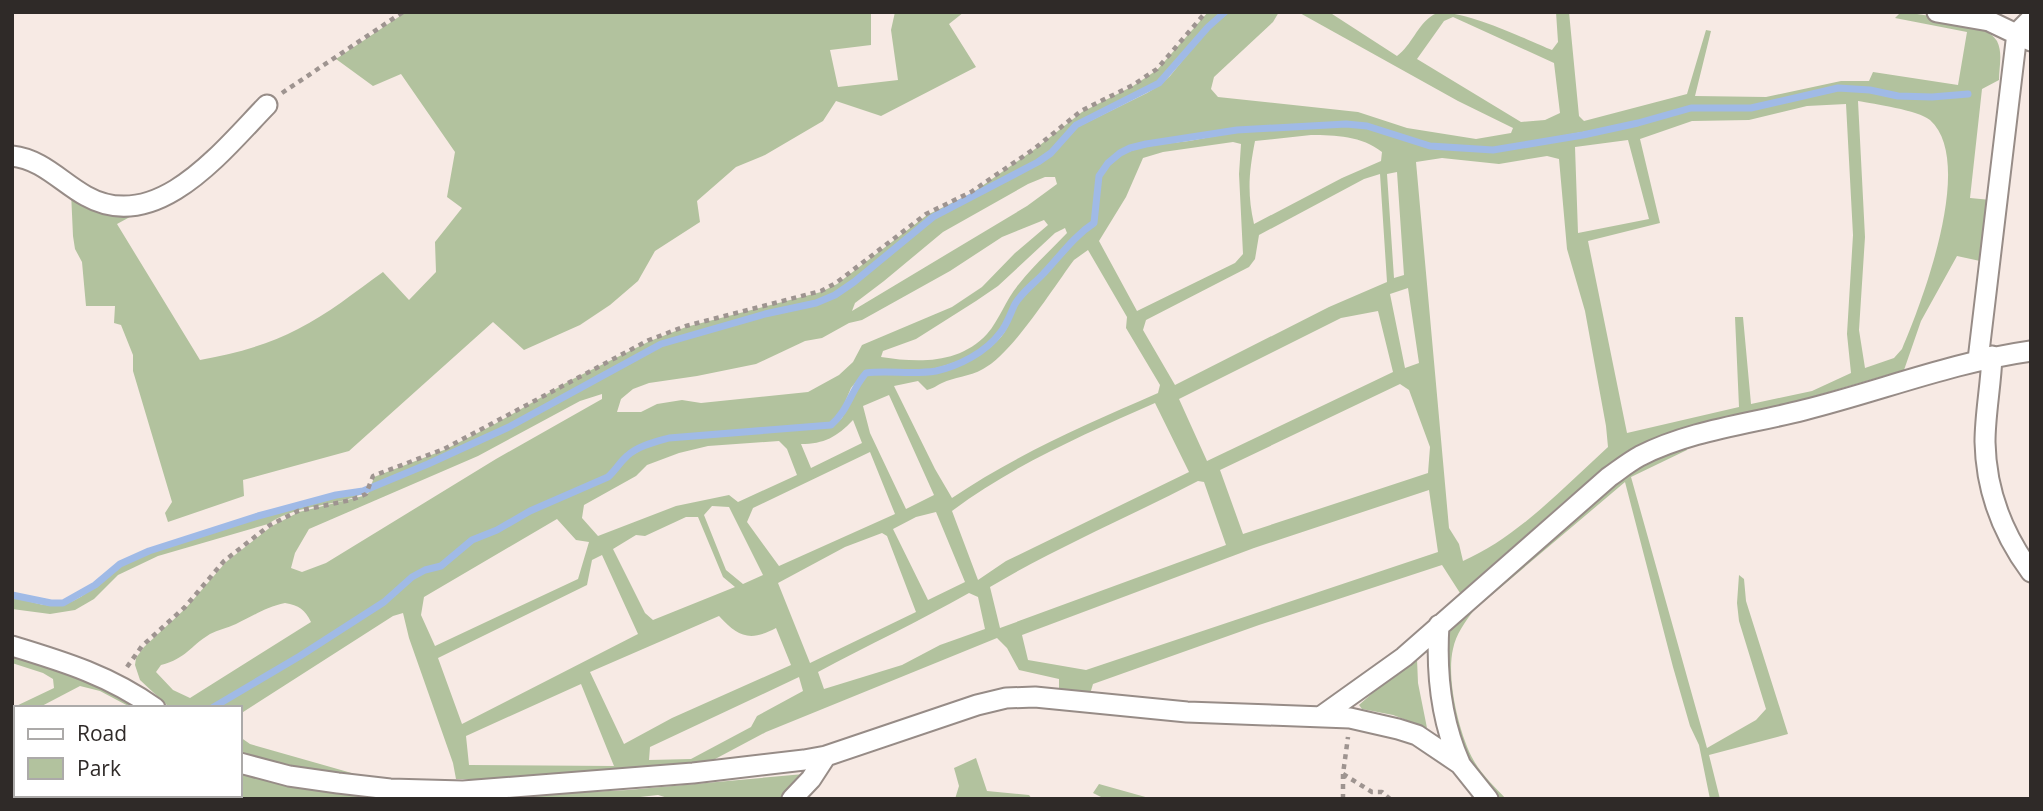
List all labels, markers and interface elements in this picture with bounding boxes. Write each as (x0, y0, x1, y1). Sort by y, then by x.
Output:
legend (14, 706, 242, 797)
text: Road (77, 719, 127, 747)
text: Park (77, 754, 121, 782)

